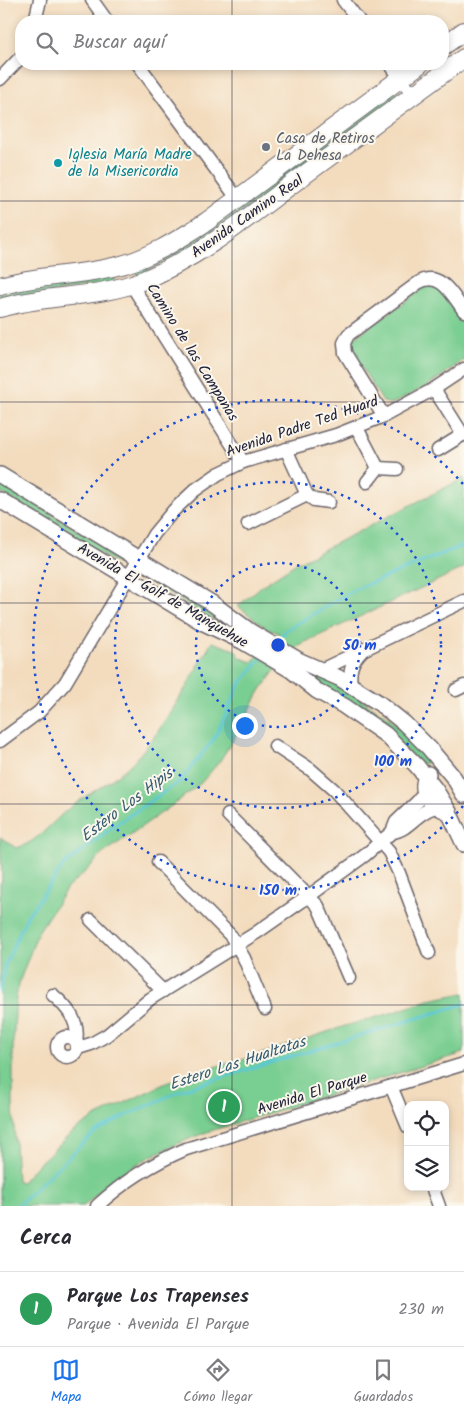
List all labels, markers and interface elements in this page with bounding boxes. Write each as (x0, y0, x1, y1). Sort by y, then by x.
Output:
search box (15, 15, 449, 70)
text: Buscar aquí (73, 28, 165, 58)
icon: search (33, 29, 61, 57)
place label: Casa de Retiros La Dehesa (276, 127, 375, 168)
marker: Casa de Retiros La Dehesa (260, 141, 272, 153)
place label: Iglesia María Madre de la Misericordia (68, 143, 192, 184)
marker: Iglesia María Madre de la Misericordia (52, 157, 64, 169)
street label: Avenida Camino Real (186, 169, 309, 265)
street label: Camino de las Campanas (140, 279, 245, 427)
street label: Avenida Padre Ted Huard (223, 389, 382, 464)
street label: Avenida El Golf de Manquehue (72, 537, 253, 655)
text: 50 m (342, 634, 377, 658)
centre of rings (269, 636, 287, 654)
your location (232, 713, 258, 739)
text: 100 m (374, 750, 412, 774)
water label: Estero Los Hipis (75, 761, 180, 848)
text: 150 m (259, 879, 297, 903)
water label: Estero Las Hualtatas (166, 1029, 311, 1097)
street label: Avenida El Parque (254, 1066, 371, 1122)
pin: 1 (208, 1088, 240, 1126)
map controls (404, 1101, 449, 1191)
button: locate (404, 1101, 449, 1146)
button: layers (404, 1146, 449, 1191)
text: Cerca (20, 1222, 72, 1255)
text: Parque Los Trapenses (67, 1282, 249, 1312)
text: 1 (34, 1297, 38, 1322)
text: 230 m (398, 1297, 444, 1322)
text: Parque · Avenida El Parque (67, 1312, 249, 1337)
tab: Mapa (51, 1356, 82, 1408)
tab: Cómo llegar (183, 1356, 252, 1408)
tab: Guardados (354, 1356, 413, 1408)

